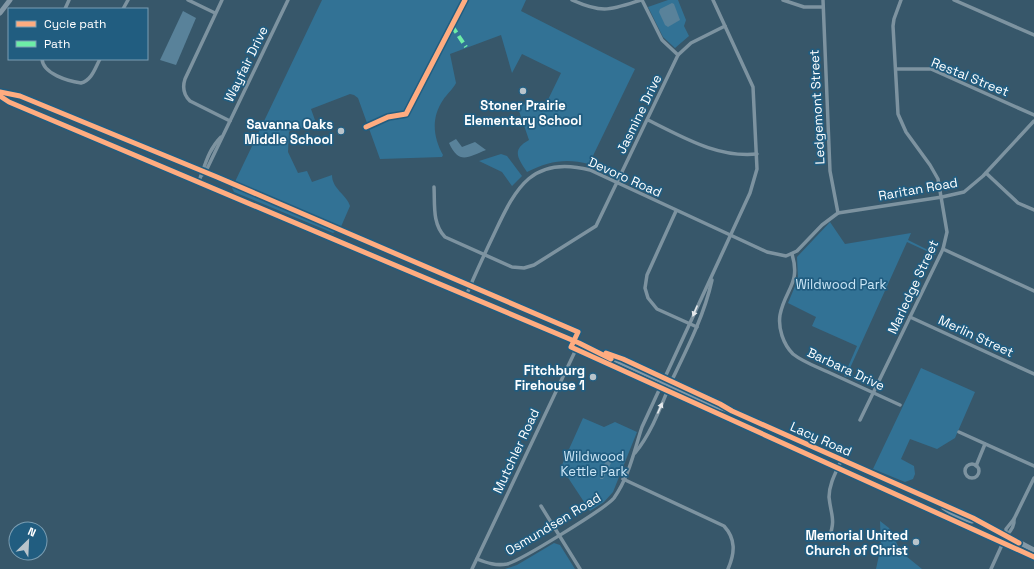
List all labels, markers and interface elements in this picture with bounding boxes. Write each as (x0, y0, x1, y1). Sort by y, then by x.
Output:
legend (8, 8, 148, 60)
text: Cycle path (44, 16, 106, 32)
street label: Wayfair Drive (220, 23, 272, 105)
text: Path (44, 36, 70, 52)
street label: Ledgemont Street (805, 49, 829, 165)
street label: Restal Street (929, 54, 1011, 100)
street label: Jasmine Drive (612, 72, 666, 156)
marker: Stoner Prairie Elementary School (518, 86, 528, 96)
place label: Stoner Prairie Elementary School (464, 97, 582, 129)
place label: Savanna Oaks Middle School (244, 116, 333, 148)
marker: Savanna Oaks Middle School (336, 126, 346, 136)
street label: Devoro Road (586, 153, 664, 201)
street label: Raritan Road (877, 174, 959, 204)
street label: Marledge Street (884, 237, 942, 337)
park label: Wildwood Park (795, 276, 887, 293)
one-way arrow (692, 306, 698, 317)
street label: Merlin Street (936, 311, 1016, 361)
street label: Barbara Drive (805, 344, 887, 394)
place label: Fitchburg Firehouse 1 (515, 362, 585, 394)
marker: Fitchburg Firehouse 1 (588, 372, 598, 382)
one-way arrow (657, 402, 663, 413)
street label: Mutchler Road (489, 406, 543, 496)
street label: Lacy Road (788, 418, 854, 460)
park label: Wildwood Kettle Park (561, 448, 627, 480)
street label: Osmundsen Road (502, 489, 604, 559)
north arrow (8, 521, 48, 561)
text: N (26, 524, 38, 540)
place label: Memorial United Church of Christ (805, 527, 908, 559)
marker: Memorial United Church of Christ (911, 537, 921, 547)

